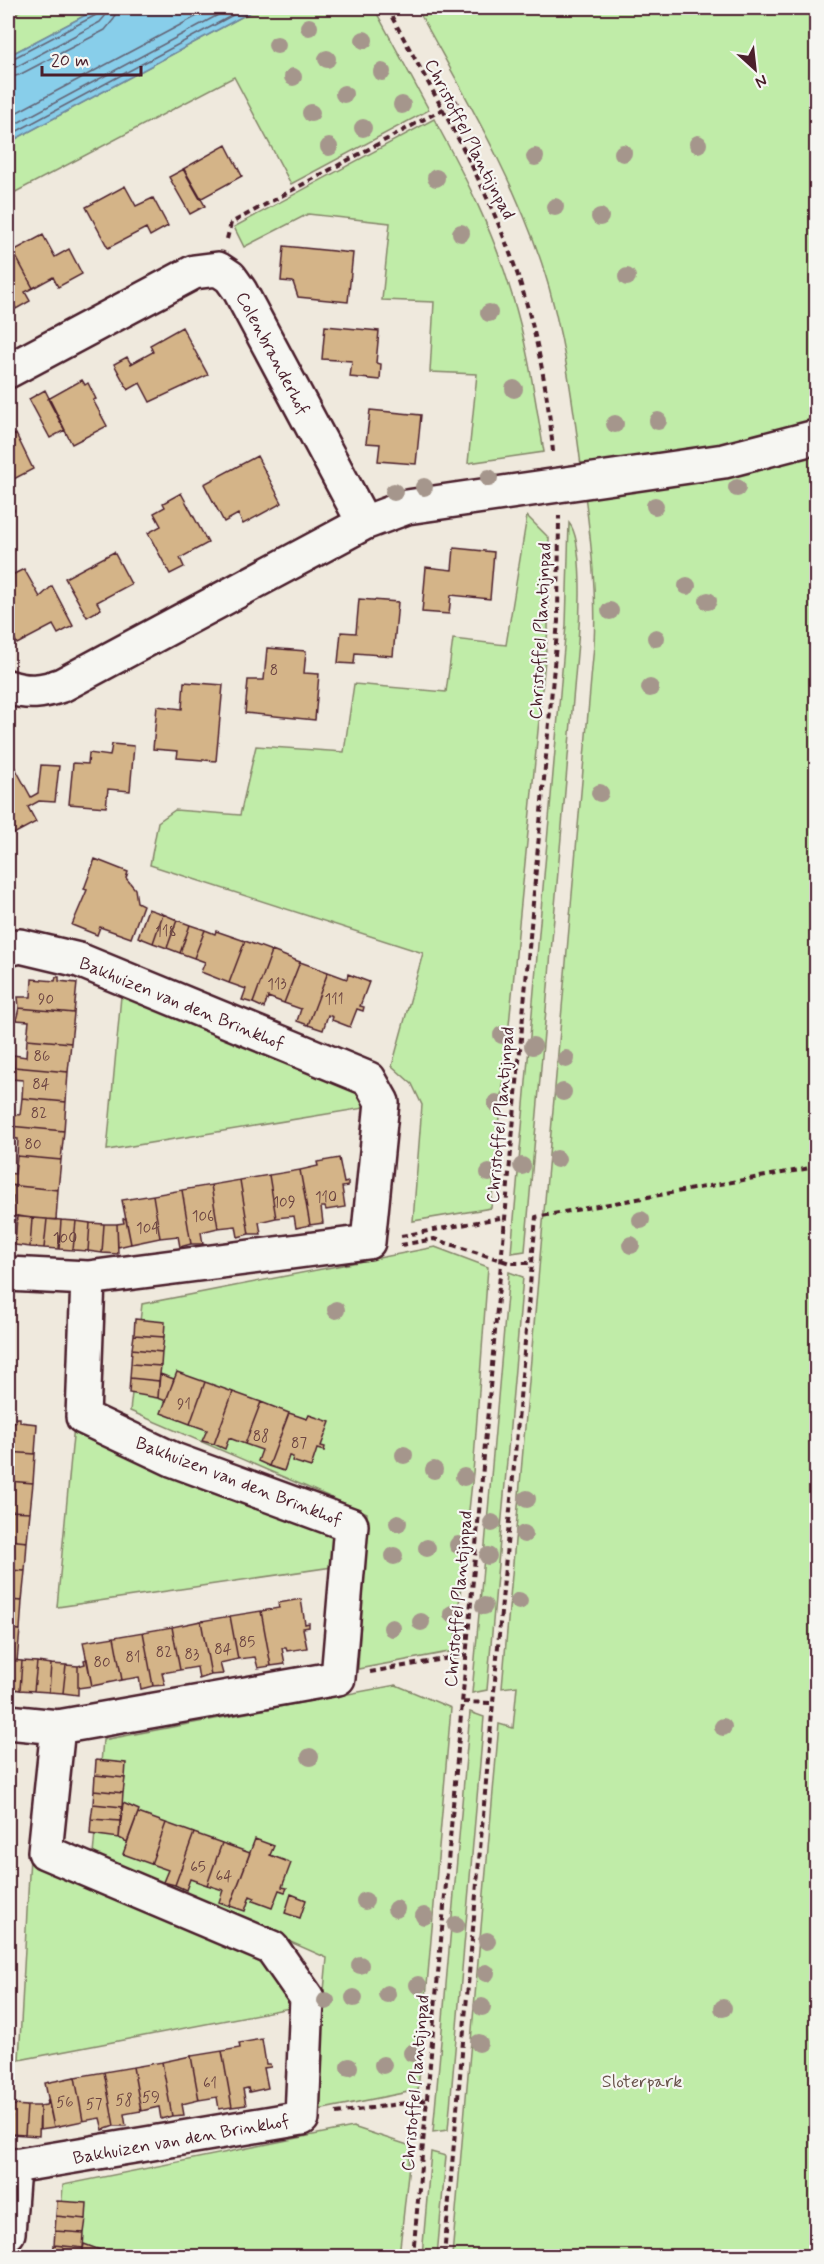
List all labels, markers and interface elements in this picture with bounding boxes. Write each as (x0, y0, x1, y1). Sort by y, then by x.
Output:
scale bar (42, 39, 141, 77)
north arrow (725, 39, 785, 99)
text: 20 m (51, 49, 89, 73)
street label: Christoffel Plantijnpad (418, 55, 520, 224)
text: N (752, 69, 771, 93)
street label: Colenbranderhof (230, 288, 315, 420)
street label: Christoffel Plantijnpad (524, 542, 558, 720)
house number: 8 (270, 661, 278, 681)
house number: 118 (155, 922, 177, 942)
street label: Bakhuizen van den Brinkhof (75, 952, 288, 1056)
house number: 113 (267, 975, 287, 995)
house number: 90 (38, 990, 54, 1010)
house number: 111 (325, 990, 344, 1010)
street label: Christoffel Plantijnpad (481, 1026, 521, 1204)
house number: 86 (34, 1047, 50, 1067)
house number: 84 (32, 1075, 50, 1095)
house number: 82 (31, 1104, 47, 1124)
house number: 80 (24, 1135, 42, 1155)
house number: 110 (315, 1188, 337, 1208)
house number: 109 (272, 1193, 296, 1213)
house number: 106 (192, 1207, 214, 1227)
house number: 104 (136, 1219, 160, 1239)
house number: 100 (53, 1229, 77, 1249)
house number: 91 (177, 1395, 191, 1415)
house number: 88 (253, 1427, 269, 1447)
street label: Bakhuizen van den Brinkhof (132, 1431, 346, 1533)
house number: 87 (291, 1434, 307, 1454)
street label: Christoffel Plantijnpad (439, 1510, 479, 1688)
house number: 85 (239, 1633, 255, 1653)
house number: 84 (214, 1640, 232, 1660)
house number: 82 (156, 1643, 172, 1663)
house number: 83 (185, 1645, 199, 1665)
house number: 81 (126, 1648, 140, 1668)
house number: 80 (93, 1653, 111, 1673)
house number: 65 (190, 1858, 206, 1878)
house number: 64 (216, 1867, 232, 1887)
street label: Christoffel Plantijnpad (396, 1994, 436, 2172)
park label: Sloterpark (602, 2070, 682, 2094)
house number: 61 (203, 2074, 217, 2094)
house number: 59 (142, 2088, 160, 2108)
house number: 58 (115, 2091, 133, 2111)
house number: 56 (56, 2093, 74, 2113)
house number: 57 (86, 2095, 103, 2115)
street label: Bakhuizen van den Brinkhof (71, 2109, 292, 2171)

